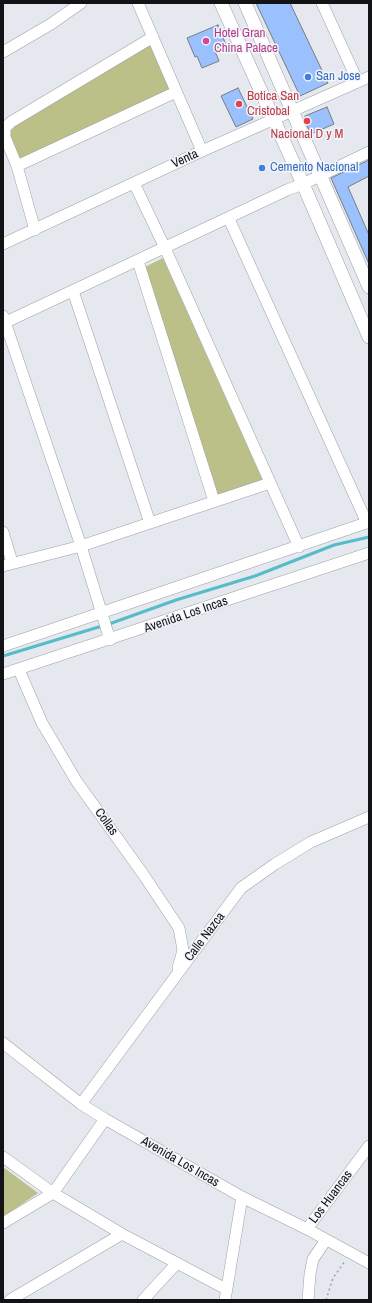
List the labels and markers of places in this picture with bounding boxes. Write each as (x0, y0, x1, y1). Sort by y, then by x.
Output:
place label: Hotel Gran China Palace (214, 26, 278, 57)
marker: Hotel Gran China Palace (201, 36, 211, 46)
place label: San Jose (316, 69, 360, 85)
marker: San Jose (303, 72, 313, 82)
place label: Botica San Cristobal (247, 89, 299, 120)
marker: Botica San Cristobal (234, 99, 244, 109)
marker: Nacional D y M (302, 116, 312, 126)
place label: Nacional D y M (271, 127, 343, 143)
place label: Cemento Nacional (270, 160, 358, 176)
marker: Cemento Nacional (257, 163, 267, 173)

